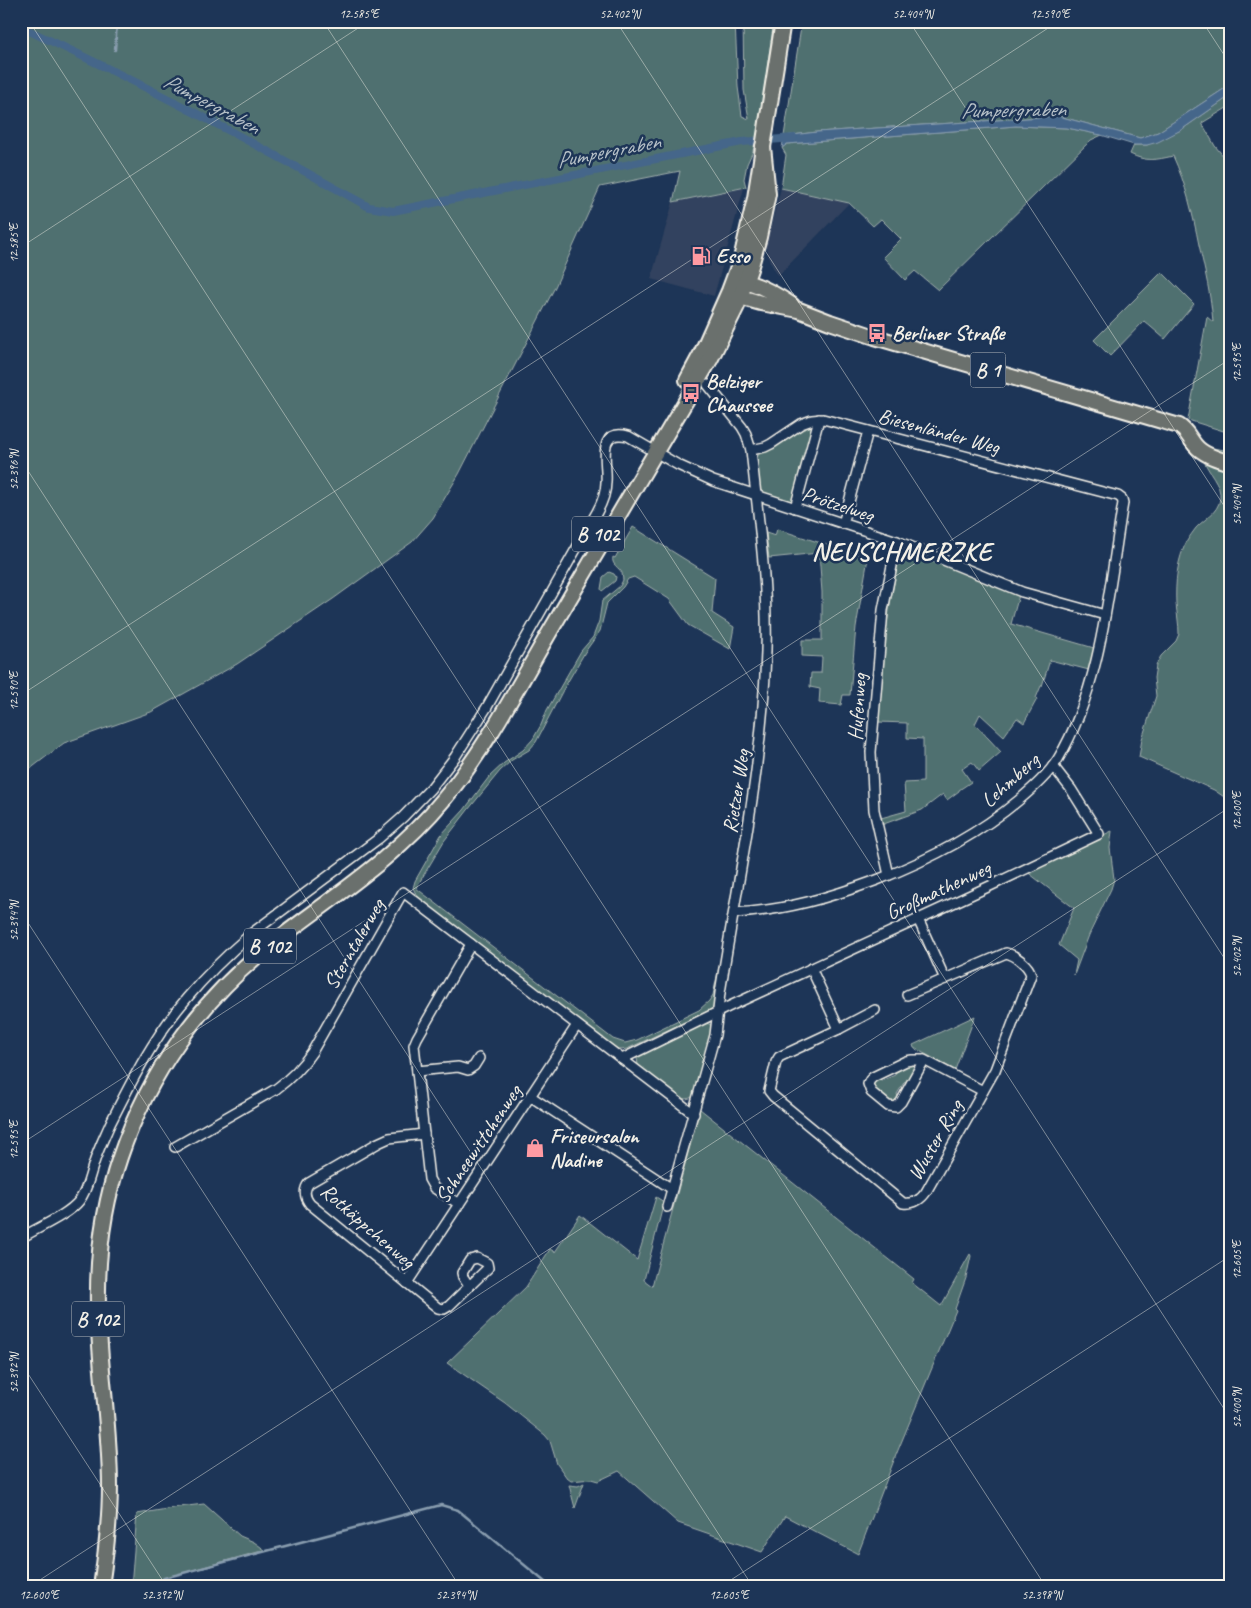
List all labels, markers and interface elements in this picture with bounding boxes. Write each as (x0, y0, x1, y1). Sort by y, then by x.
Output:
text: 12.585°E (339, 6, 380, 22)
text: 52.402°N (600, 6, 642, 22)
text: 52.404°N (893, 6, 935, 22)
text: 12.590°E (1030, 6, 1071, 22)
water label: Pumpergraben (159, 67, 266, 142)
water label: Pumpergraben (960, 95, 1068, 125)
water label: Pumpergraben (554, 127, 664, 175)
text: 12.585°E (6, 222, 22, 263)
place label: Esso (716, 243, 751, 269)
fuel station icon: Esso (690, 245, 712, 267)
place label: Berliner Straße (892, 320, 1006, 346)
bus stop icon: Berliner Straße (866, 322, 888, 344)
text: 12.595°E (1229, 342, 1245, 383)
road number: B 1 (970, 352, 1006, 388)
place label: Belziger Chaussee (706, 368, 774, 418)
bus stop icon: Belziger Chaussee (680, 382, 702, 404)
street label: Biesenländer Weg (875, 402, 1004, 460)
text: 52.396°N (6, 448, 22, 490)
street label: Prötzelweg (799, 480, 879, 528)
text: 52.404°N (1229, 483, 1245, 525)
road number: B 102 (572, 516, 624, 552)
district label: NEUSCHMERZKE (812, 535, 995, 568)
text: 12.590°E (6, 670, 22, 711)
street label: Hufenweg (842, 671, 872, 741)
street label: Rietzer Weg (717, 746, 756, 835)
street label: Lehmberg (976, 746, 1046, 813)
text: 12.600°E (1229, 790, 1245, 831)
street label: Großmathenweg (882, 854, 996, 926)
street label: Sterntalerweg (318, 893, 391, 994)
text: 52.394°N (6, 899, 22, 941)
road number: B 102 (244, 928, 296, 964)
text: 52.402°N (1229, 935, 1245, 977)
street label: Schneewittchenweg (429, 1079, 528, 1208)
street label: Wuster Ring (902, 1094, 969, 1185)
text: 12.595°E (6, 1119, 22, 1160)
place label: Friseursalon Nadine (550, 1123, 640, 1173)
shop icon: Friseursalon Nadine (524, 1137, 546, 1159)
street label: Rotkäppchenweg (315, 1178, 422, 1275)
text: 12.605°E (1229, 1239, 1245, 1280)
road number: B 102 (72, 1302, 124, 1336)
text: 52.392°N (6, 1351, 22, 1393)
text: 52.400°N (1229, 1386, 1245, 1428)
text: 12.600°E (19, 1587, 60, 1603)
text: 52.392°N (142, 1587, 184, 1603)
text: 52.394°N (436, 1587, 478, 1603)
text: 12.605°E (709, 1587, 750, 1603)
text: 52.398°N (1022, 1587, 1064, 1603)

